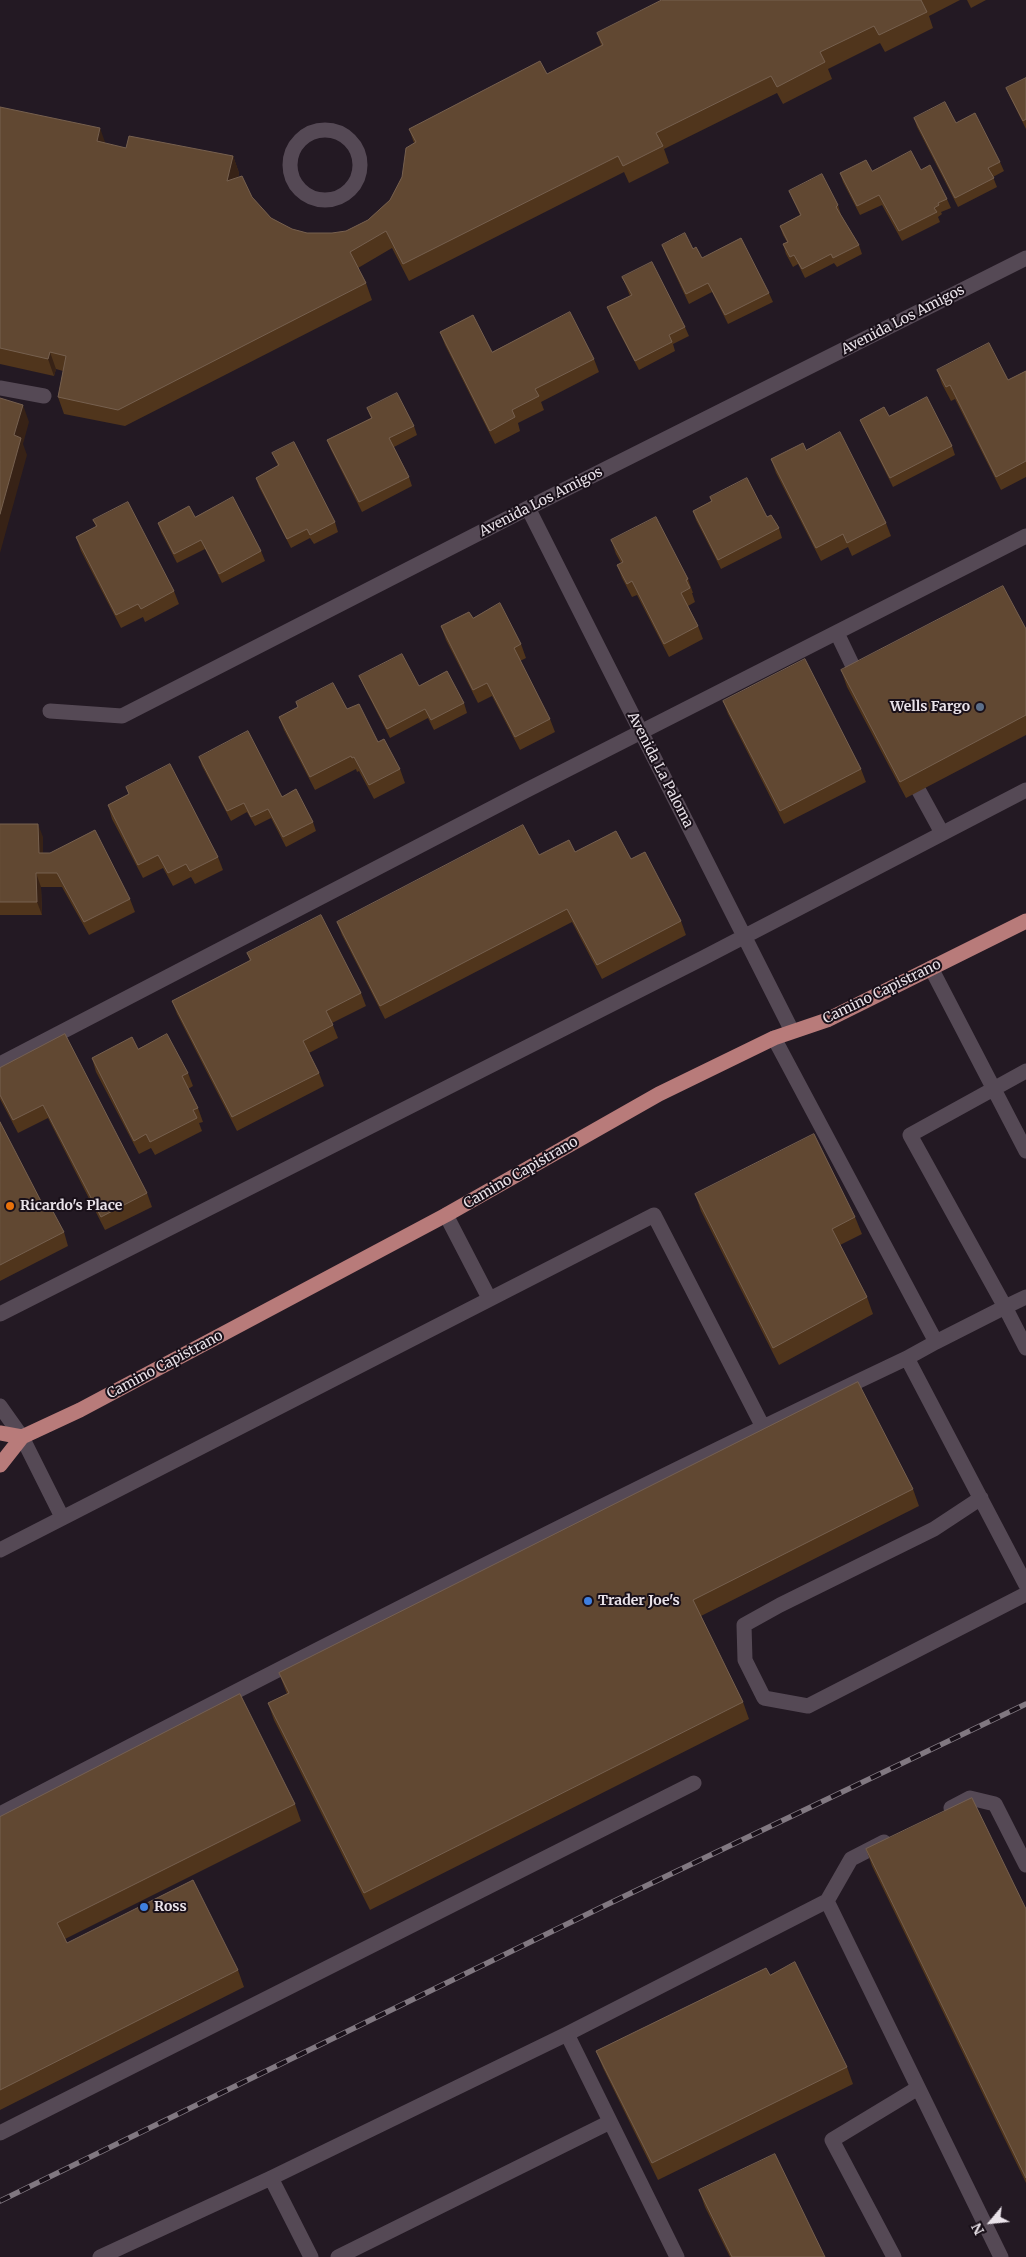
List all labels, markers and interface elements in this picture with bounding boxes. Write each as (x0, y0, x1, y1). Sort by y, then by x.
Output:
street label: Avenida Los Amigos (839, 282, 967, 358)
street label: Avenida Los Amigos (477, 464, 605, 540)
place label: Wells Fargo (890, 699, 970, 715)
marker: Wells Fargo (974, 701, 986, 713)
street label: Avenida La Paloma (624, 709, 696, 831)
street label: Camino Capistrano (820, 956, 944, 1028)
street label: Camino Capistrano (461, 1133, 581, 1213)
place label: Ricardo's Place (20, 1198, 122, 1214)
marker: Ricardo's Place (4, 1200, 16, 1212)
street label: Camino Capistrano (104, 1327, 226, 1403)
place label: Trader Joe's (598, 1593, 680, 1609)
marker: Trader Joe's (582, 1595, 594, 1607)
place label: Ross (154, 1899, 187, 1915)
marker: Ross (138, 1901, 150, 1913)
north arrow (966, 2197, 1016, 2247)
text: N (967, 2220, 988, 2238)

